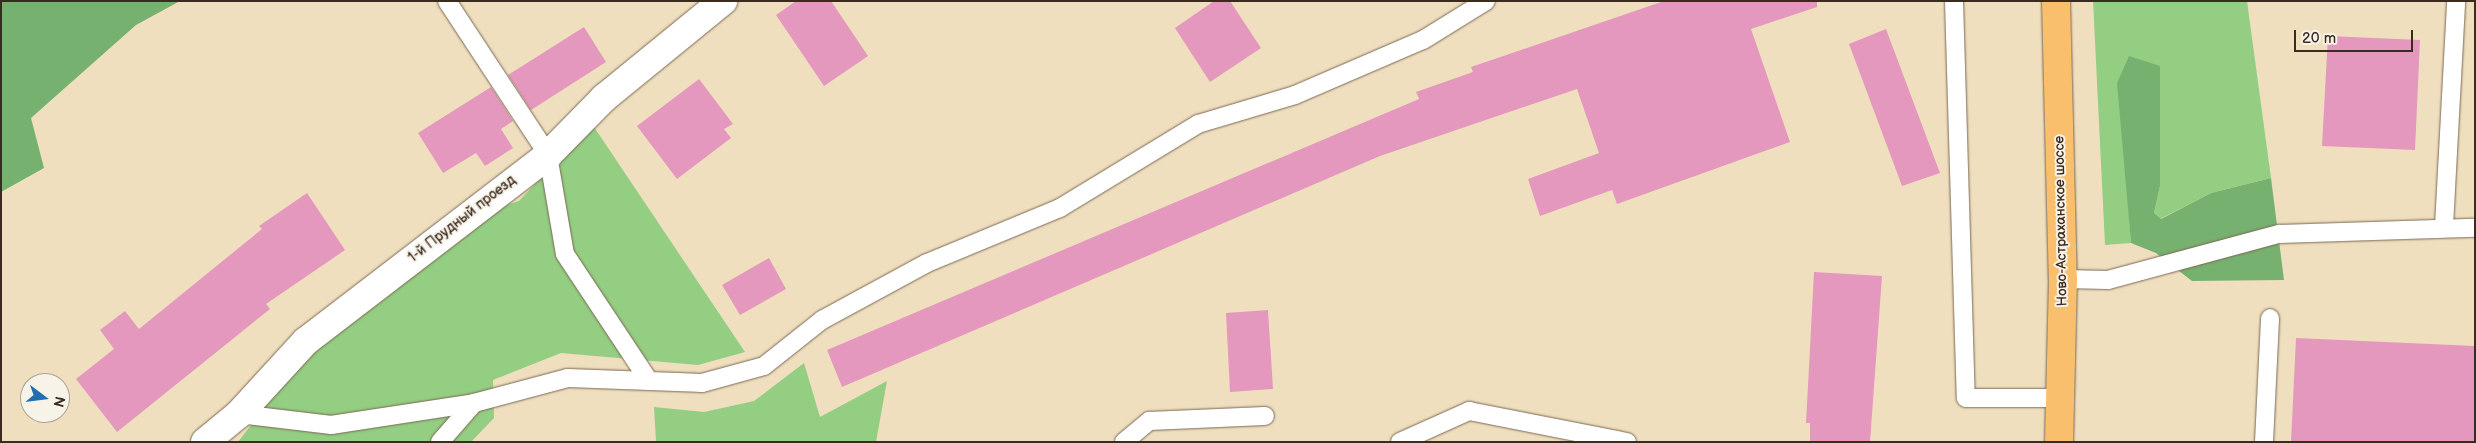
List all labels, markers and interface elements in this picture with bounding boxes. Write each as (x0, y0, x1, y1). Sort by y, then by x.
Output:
scale bar (2296, 20, 2415, 52)
text: 20 m (2302, 29, 2336, 48)
street label: Ново-Астраханское шоссе (2051, 136, 2071, 306)
street label: 1-й Прудный проезд (405, 172, 519, 266)
north arrow (20, 373, 70, 423)
text: N (49, 394, 69, 409)

